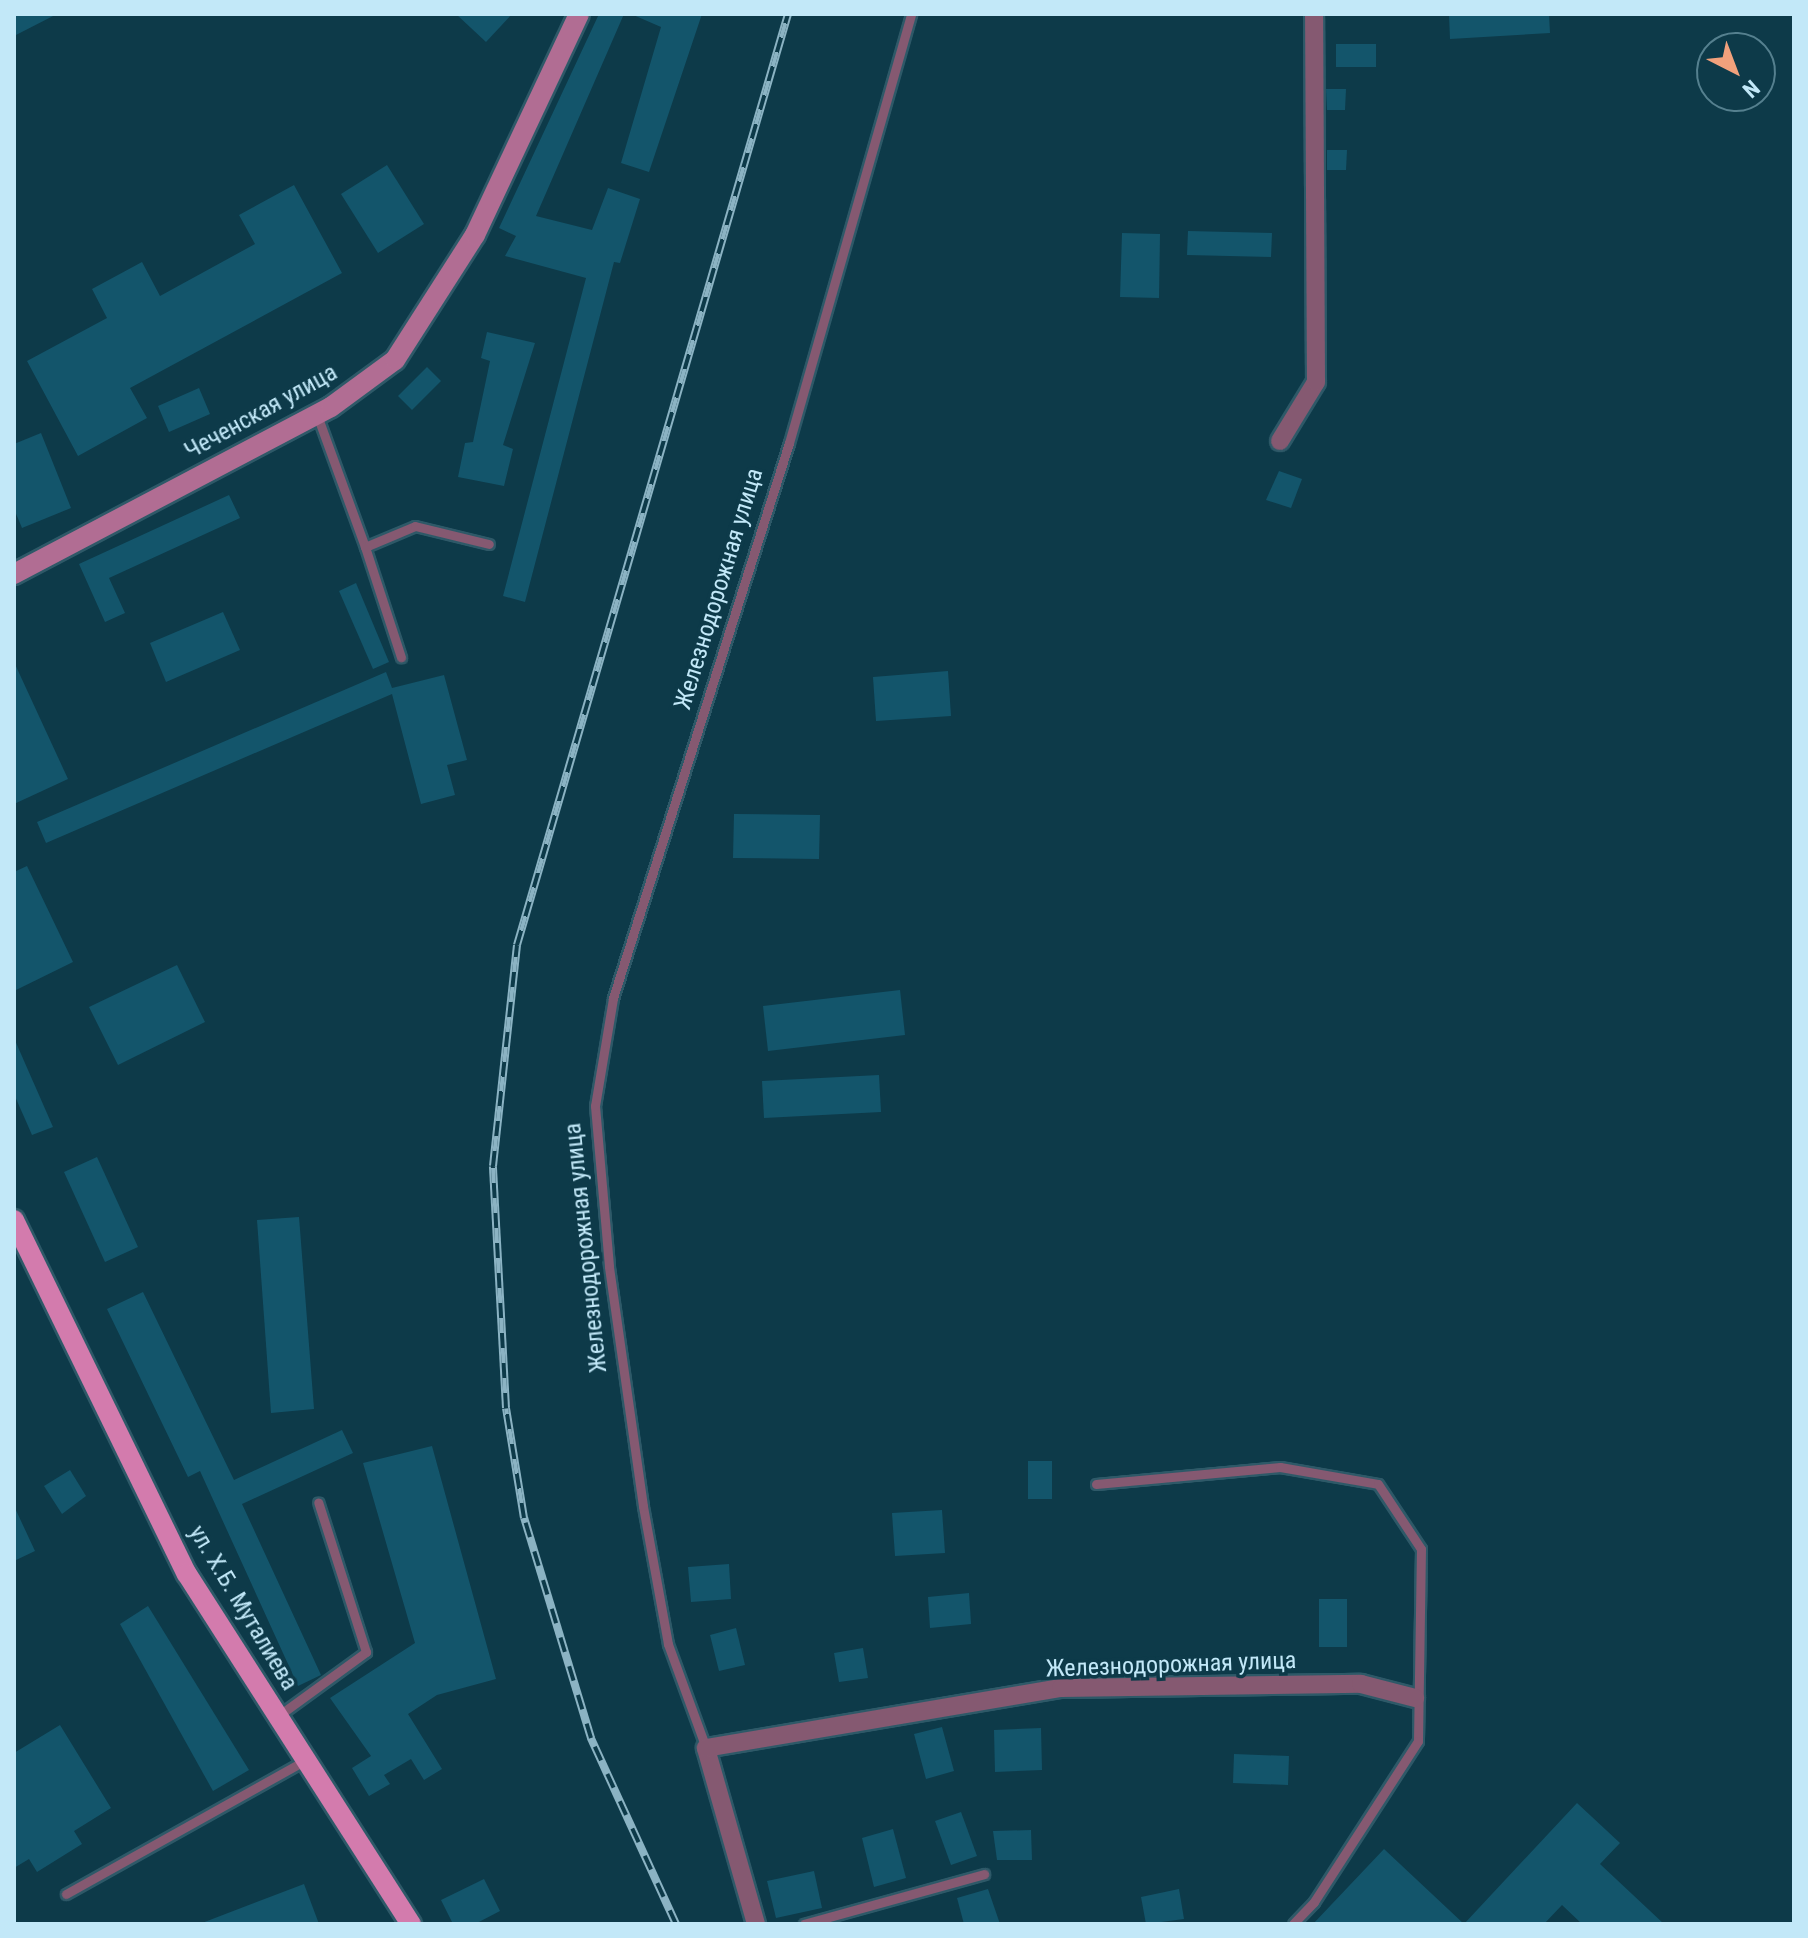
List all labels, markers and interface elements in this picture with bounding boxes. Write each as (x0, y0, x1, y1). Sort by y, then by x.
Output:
north arrow (1696, 32, 1776, 112)
text: N (1738, 75, 1764, 103)
street label: Чеченская улица (180, 358, 342, 466)
street label: Железнодорожная улица (669, 465, 769, 713)
street label: Железнодорожная улица (559, 1122, 613, 1374)
street label: ул. Х.Б. Муталиева (182, 1520, 304, 1696)
street label: Железнодорожная улица (1045, 1646, 1297, 1684)

